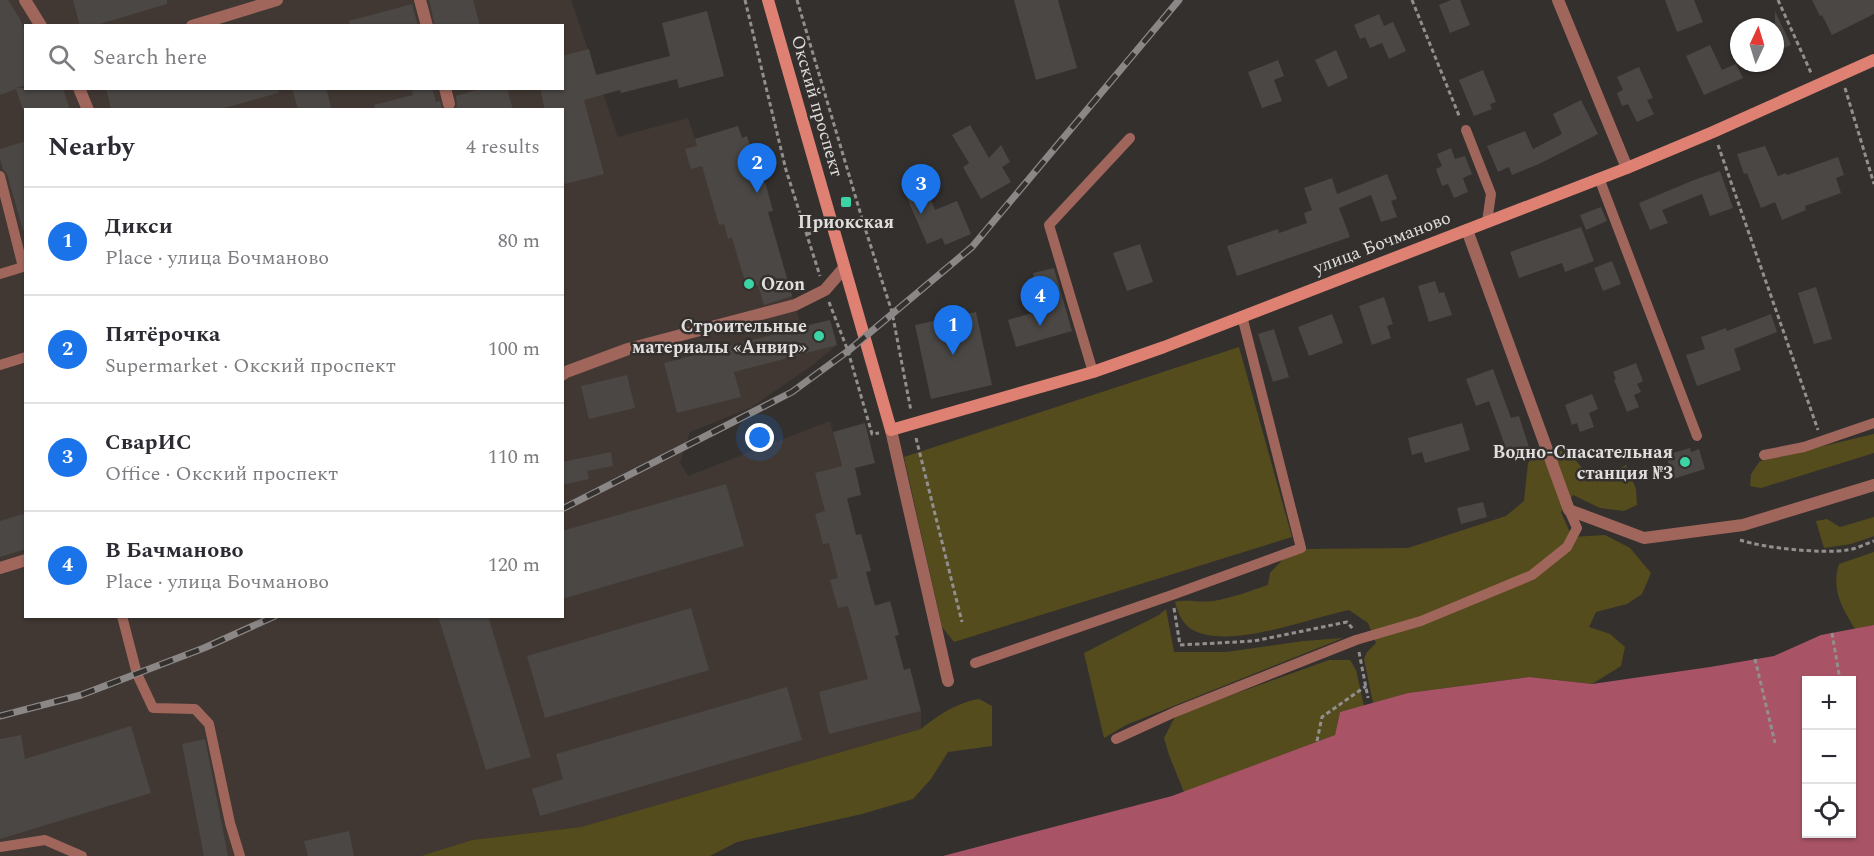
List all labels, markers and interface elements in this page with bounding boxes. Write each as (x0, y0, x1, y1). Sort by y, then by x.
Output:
north arrow (1730, 18, 1784, 72)
search box (24, 24, 564, 90)
street label: Окский проспект (784, 32, 850, 180)
icon: search (45, 41, 78, 74)
text: Search here (93, 41, 207, 74)
text: Nearby (48, 127, 134, 167)
text: 4 results (466, 132, 540, 162)
pin: 2 (738, 144, 777, 193)
pin: 3 (902, 164, 940, 214)
marker: Приокская (839, 195, 853, 209)
street label: улица Бочманово (1308, 204, 1455, 282)
place label: Приокская (798, 209, 895, 236)
text: Дикси (105, 210, 173, 243)
text: 1 (62, 226, 73, 256)
text: 80 m (498, 226, 540, 256)
text: Place · улица Бочманово (105, 243, 329, 273)
place label: Ozon (761, 271, 805, 298)
pin: 4 (1020, 276, 1060, 326)
marker: Ozon (742, 277, 756, 291)
pin: 1 (934, 306, 972, 355)
place label: Строительные материалы «Анвир» (632, 313, 807, 361)
text: Пятёрочка (105, 318, 220, 351)
marker: Строительные материалы «Анвир» (812, 329, 826, 343)
text: 2 (62, 334, 73, 364)
text: 100 m (488, 334, 540, 364)
text: Supermarket · Окский проспект (105, 351, 396, 381)
your location (745, 423, 774, 452)
text: СварИС (105, 426, 192, 459)
place label: Водно-Спасательная станция №3 (1493, 439, 1673, 487)
text: 3 (62, 442, 73, 472)
text: 110 m (488, 442, 540, 472)
marker: Водно-Спасательная станция №3 (1678, 455, 1692, 469)
text: Office · Окский проспект (105, 459, 338, 489)
text: В Бачманово (105, 534, 243, 567)
text: 4 (62, 550, 73, 580)
text: 120 m (488, 550, 540, 580)
text: Place · улица Бочманово (105, 567, 329, 597)
map controls (1802, 676, 1856, 838)
button: + (1802, 676, 1856, 730)
button: − (1802, 730, 1856, 784)
button: locate (1802, 784, 1856, 838)

